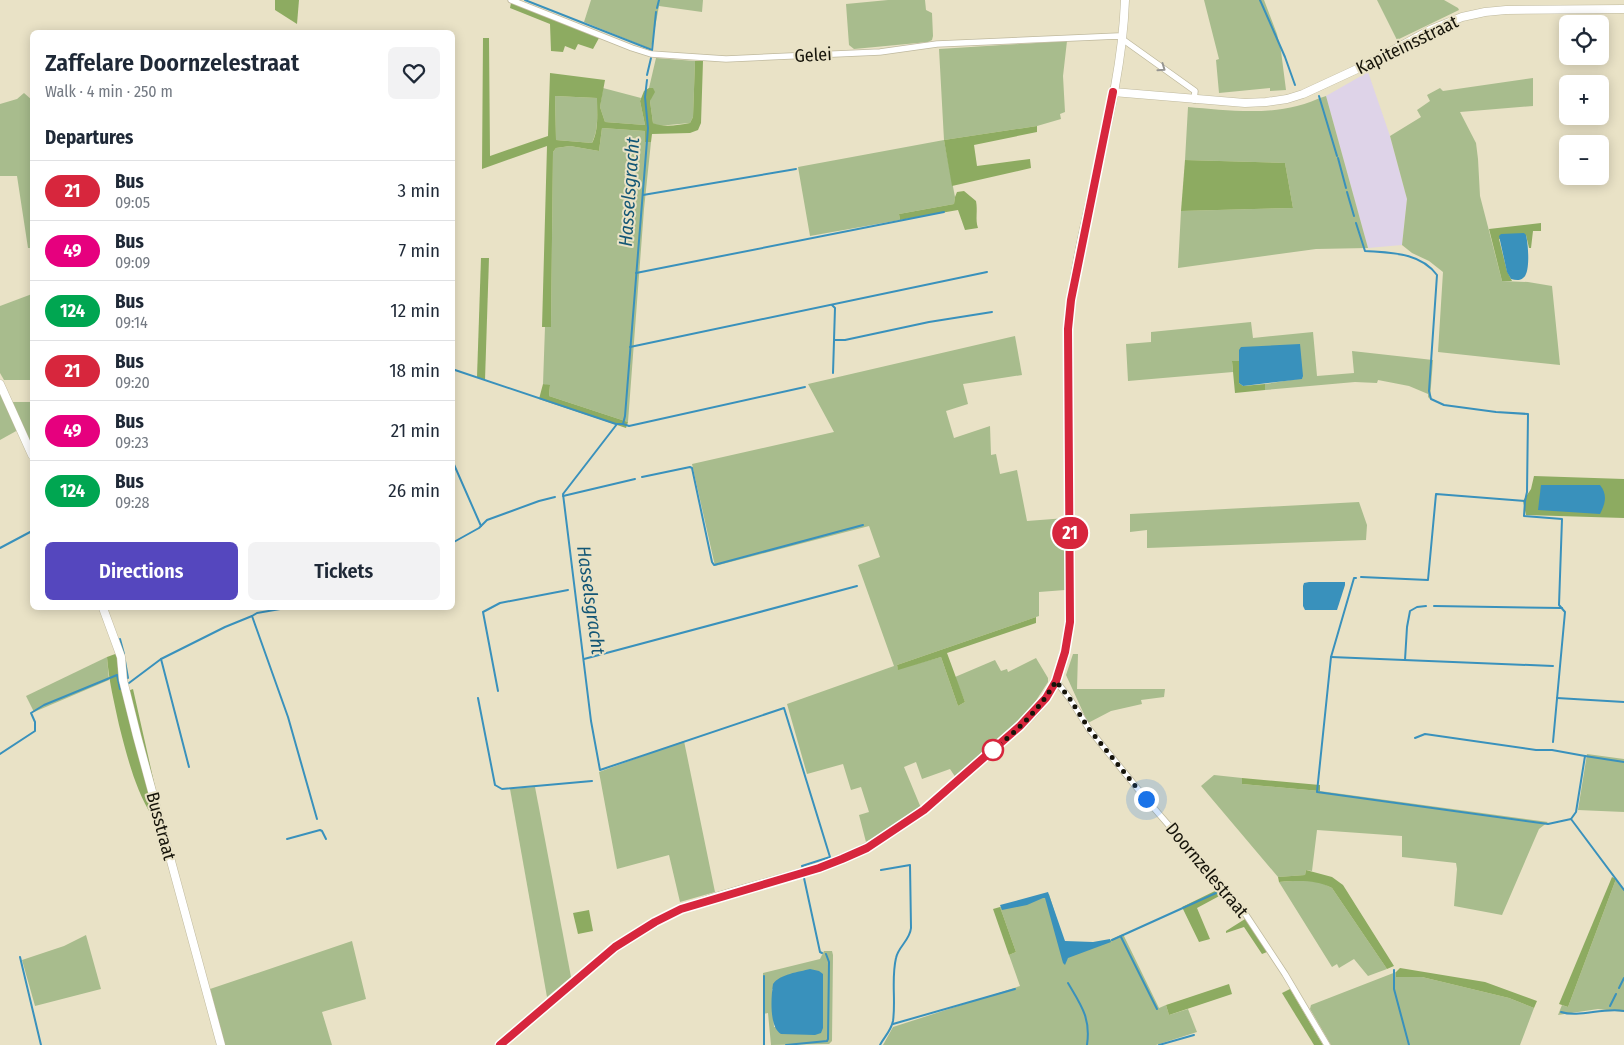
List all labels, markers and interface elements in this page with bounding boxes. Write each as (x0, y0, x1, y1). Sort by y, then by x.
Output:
street label: Kapiteinsstraat (1352, 11, 1462, 79)
map controls (1559, 15, 1609, 185)
button: locate (1559, 15, 1609, 65)
street label: Gelei (794, 43, 832, 67)
button: heart (388, 47, 440, 99)
text: Zaffelare Doornzelestraat (45, 49, 299, 77)
one-way arrow (1156, 62, 1166, 71)
button: + (1559, 75, 1609, 125)
text: Walk · 4 min · 250 m (45, 82, 173, 101)
text: Departures (45, 126, 133, 149)
button: − (1559, 135, 1609, 185)
water label: Hasselsgracht (614, 136, 644, 247)
text: Bus (115, 170, 144, 193)
text: 3 min (398, 179, 440, 202)
text: 21 (65, 180, 80, 202)
text: 09:05 (115, 193, 150, 212)
text: Bus (115, 230, 144, 253)
text: 7 min (398, 239, 440, 262)
text: 49 (63, 240, 82, 262)
text: 09:09 (115, 253, 150, 272)
text: Bus (115, 290, 144, 313)
text: 12 min (390, 299, 440, 322)
text: 124 (60, 300, 85, 322)
text: 09:14 (115, 313, 148, 332)
text: Bus (115, 350, 144, 373)
text: 18 min (389, 359, 440, 382)
text: 21 (65, 360, 80, 382)
text: 09:20 (115, 373, 150, 392)
text: Bus (115, 410, 144, 433)
text: 21 min (391, 419, 440, 442)
text: 49 (63, 420, 82, 442)
text: 09:23 (115, 433, 149, 452)
text: Bus (115, 470, 144, 493)
text: 26 min (388, 479, 440, 502)
text: 124 (60, 480, 85, 502)
text: 09:28 (115, 493, 149, 512)
line badge: 21 (1048, 517, 1092, 549)
text: 21 (1062, 522, 1078, 544)
button: Directions (45, 542, 238, 600)
button: Tickets (248, 542, 440, 600)
water label: Hasselsgracht (572, 544, 610, 657)
unlabelled marker (982, 739, 1004, 761)
your location (1134, 787, 1159, 812)
street label: Busstraat (141, 790, 181, 863)
street label: Doornzelestraat (1161, 818, 1253, 922)

